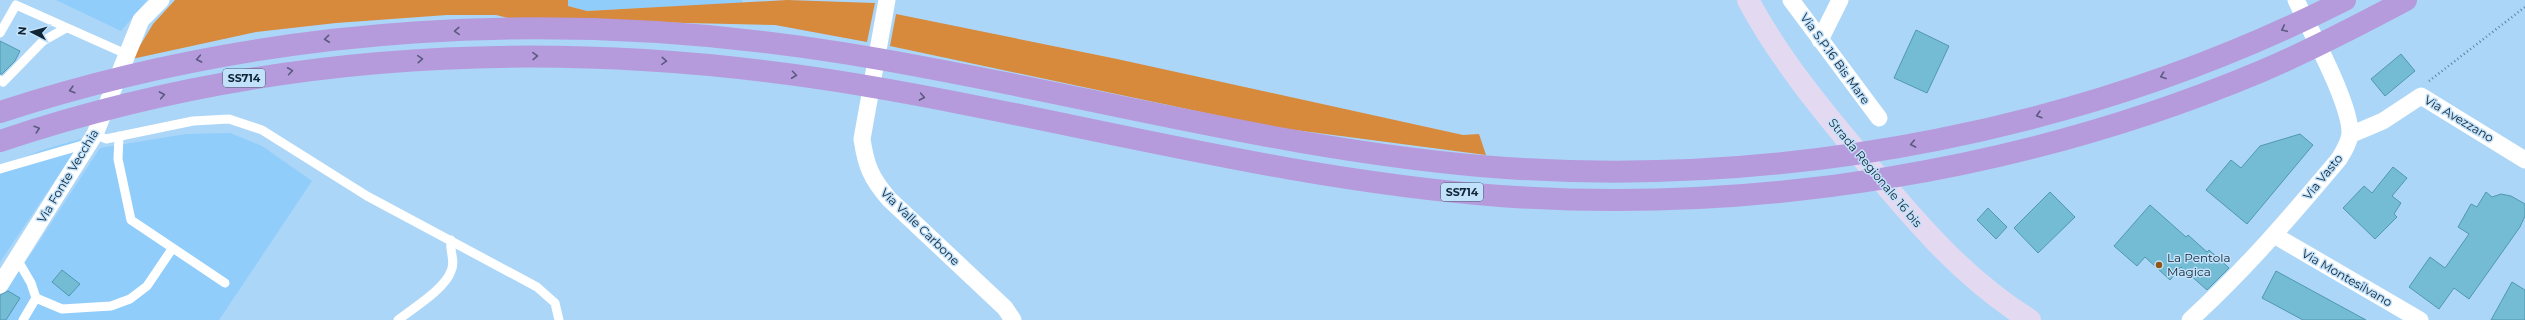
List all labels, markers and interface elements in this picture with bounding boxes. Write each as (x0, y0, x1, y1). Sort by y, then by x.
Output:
street label: Via S.P.16 Bis Mare (1797, 10, 1873, 107)
north arrow (12, 12, 52, 52)
one-way arrow (2281, 24, 2289, 32)
text: N (15, 26, 29, 36)
one-way arrow (454, 26, 460, 35)
one-way arrow (324, 35, 330, 44)
one-way arrow (532, 52, 538, 60)
one-way arrow (195, 55, 202, 63)
one-way arrow (417, 55, 423, 64)
one-way arrow (661, 57, 668, 66)
one-way arrow (287, 67, 293, 76)
road number: SS714 (223, 69, 265, 87)
one-way arrow (791, 70, 797, 79)
one-way arrow (2160, 72, 2167, 80)
one-way arrow (69, 85, 76, 94)
one-way arrow (159, 91, 166, 99)
street label: Via Avezzano (2422, 92, 2497, 145)
one-way arrow (919, 93, 925, 101)
one-way arrow (2036, 110, 2043, 119)
street label: Strada Regionale 16 bis (1825, 115, 1925, 230)
one-way arrow (33, 125, 40, 134)
street label: Via Fonte Vecchia (34, 126, 101, 225)
one-way arrow (1909, 139, 1916, 147)
street label: Via Vasto (2300, 151, 2346, 203)
road number: SS714 (1441, 183, 1483, 201)
street label: Via Valle Carbone (878, 185, 963, 268)
street label: Via Montesilvano (2299, 246, 2395, 310)
place label: La Pentola Magica (2167, 250, 2231, 279)
marker: La Pentola Magica (2154, 260, 2164, 270)

